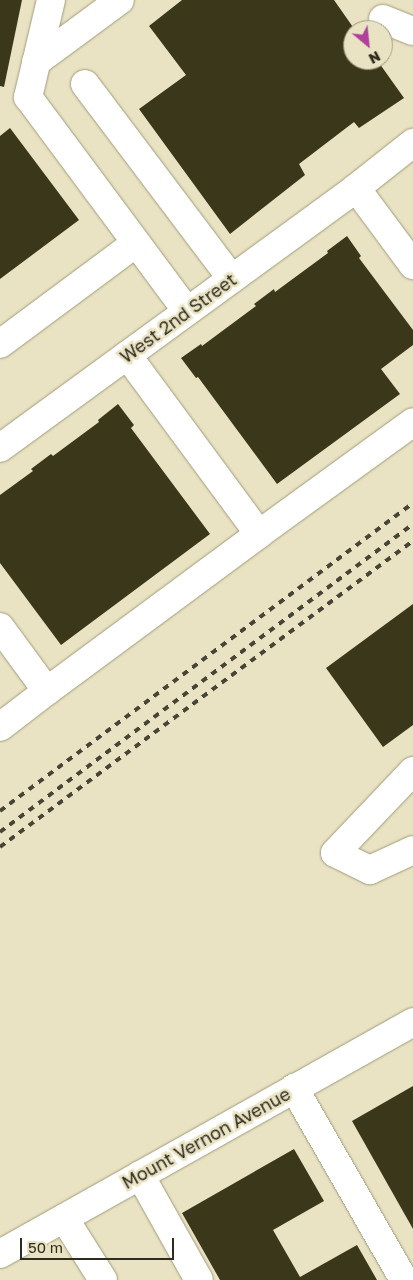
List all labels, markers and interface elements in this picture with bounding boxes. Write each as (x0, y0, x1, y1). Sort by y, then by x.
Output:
north arrow (343, 20, 393, 70)
text: N (366, 48, 384, 68)
street label: West 2nd Street (116, 269, 240, 367)
street label: Mount Vernon Avenue (118, 1083, 294, 1193)
scale bar (22, 1228, 176, 1260)
text: 50 m (28, 1238, 63, 1256)

